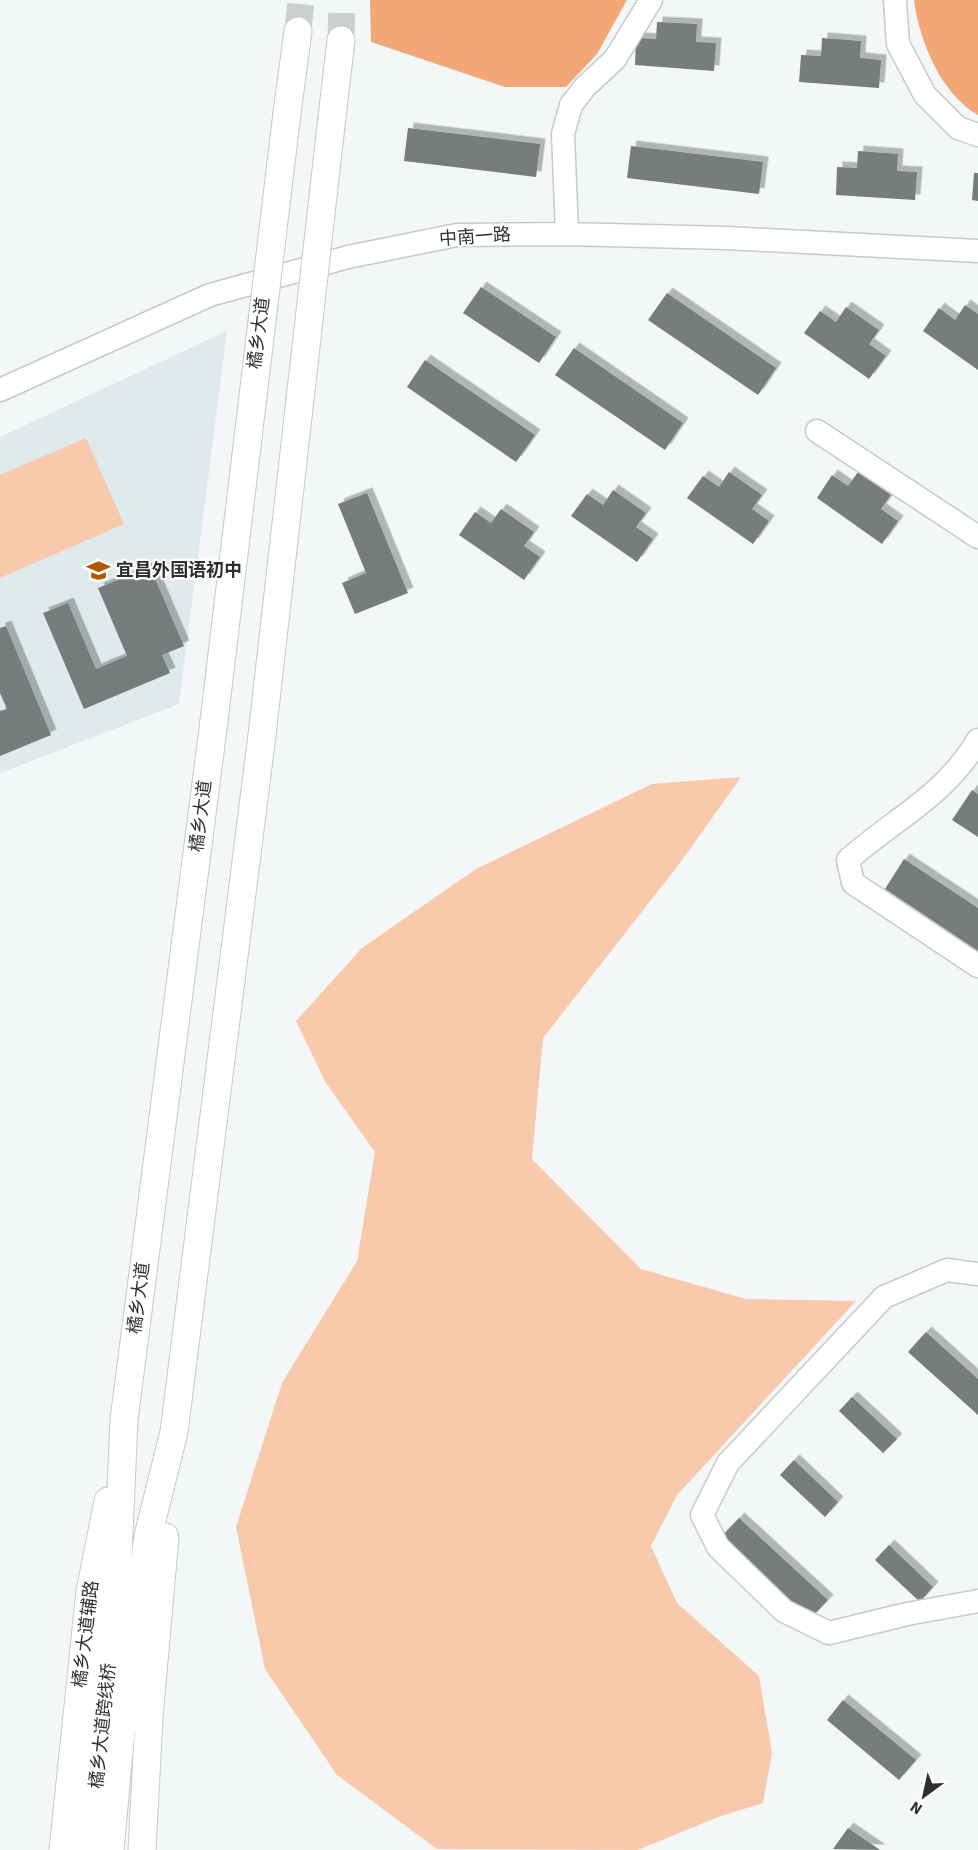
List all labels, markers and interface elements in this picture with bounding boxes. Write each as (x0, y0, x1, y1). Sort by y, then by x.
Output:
street label: 中南一路 (438, 222, 512, 252)
street label: 橘乡大道 (242, 296, 276, 370)
school or university icon: 宜昌外国语初中 (85, 557, 111, 583)
place label: 宜昌外国语初中 (116, 558, 242, 583)
street label: 橘乡大道 (184, 779, 218, 853)
street label: 橘乡大道 (122, 1261, 156, 1335)
street label: 橘乡大道辅路 (67, 1579, 105, 1689)
street label: 橘乡大道跨线桥 (84, 1662, 122, 1790)
north arrow (894, 1766, 954, 1826)
text: N (906, 1796, 927, 1820)

